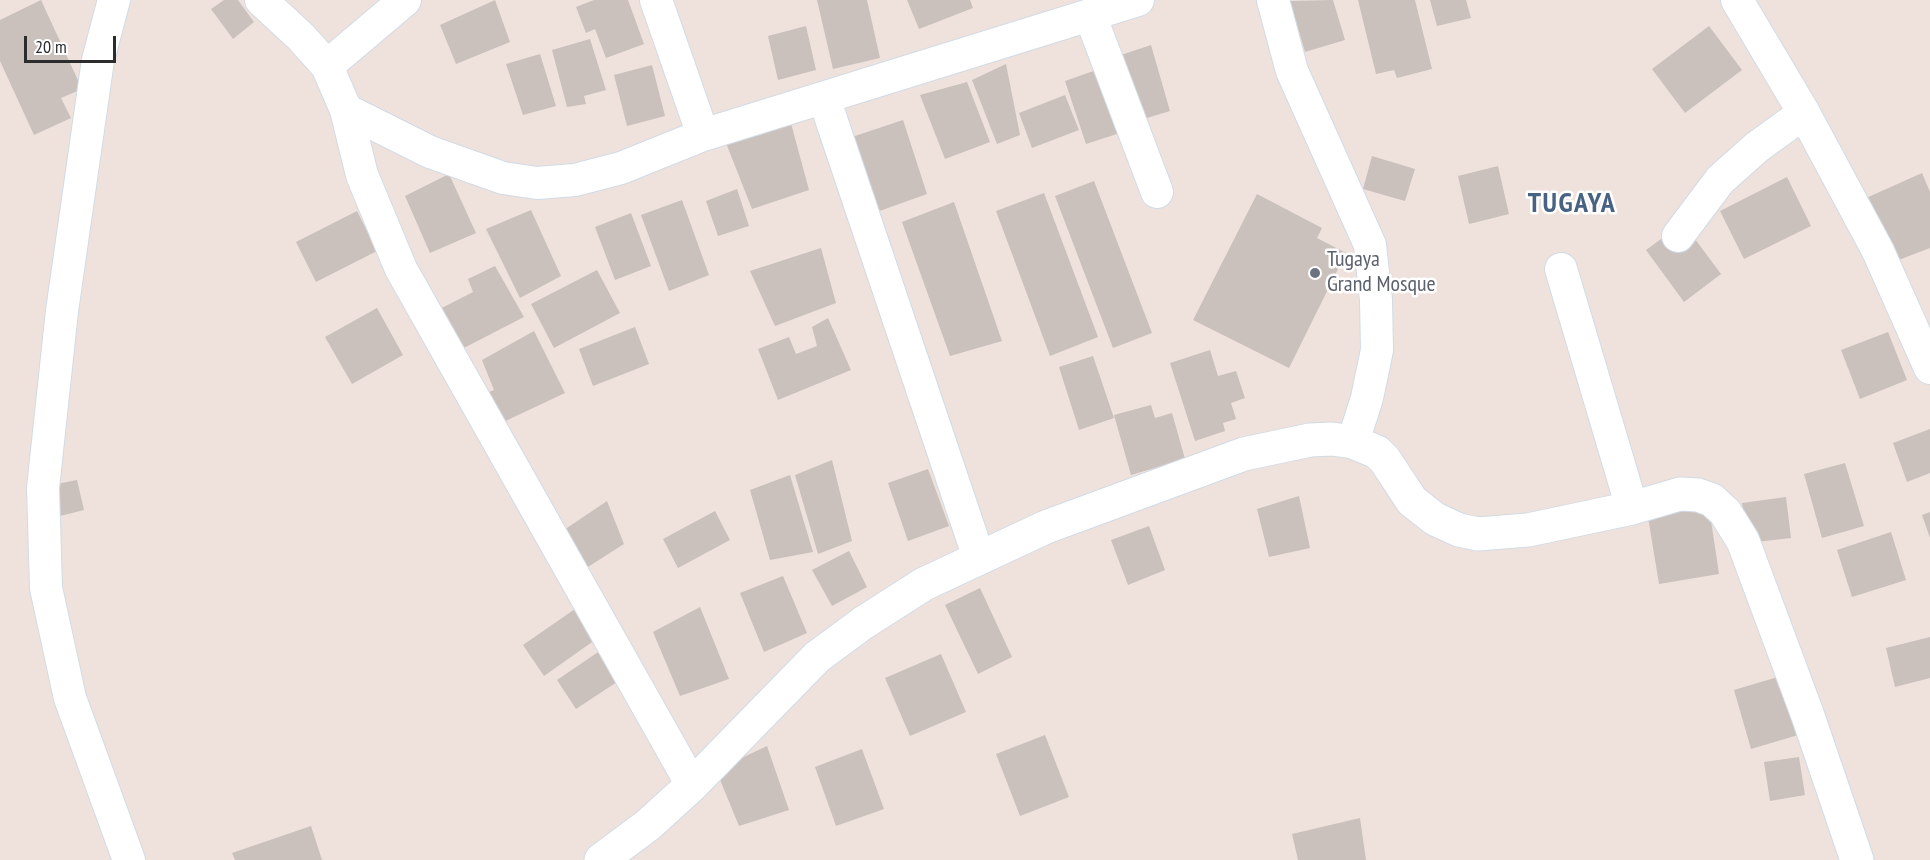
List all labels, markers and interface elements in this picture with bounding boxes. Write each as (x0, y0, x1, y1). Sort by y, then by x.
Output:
scale bar (27, 24, 118, 62)
text: 20 m (35, 35, 67, 58)
district label: TUGAYA (1528, 187, 1616, 221)
place label: Tugaya Grand Mosque (1327, 247, 1436, 298)
marker: Tugaya Grand Mosque (1308, 266, 1322, 280)

